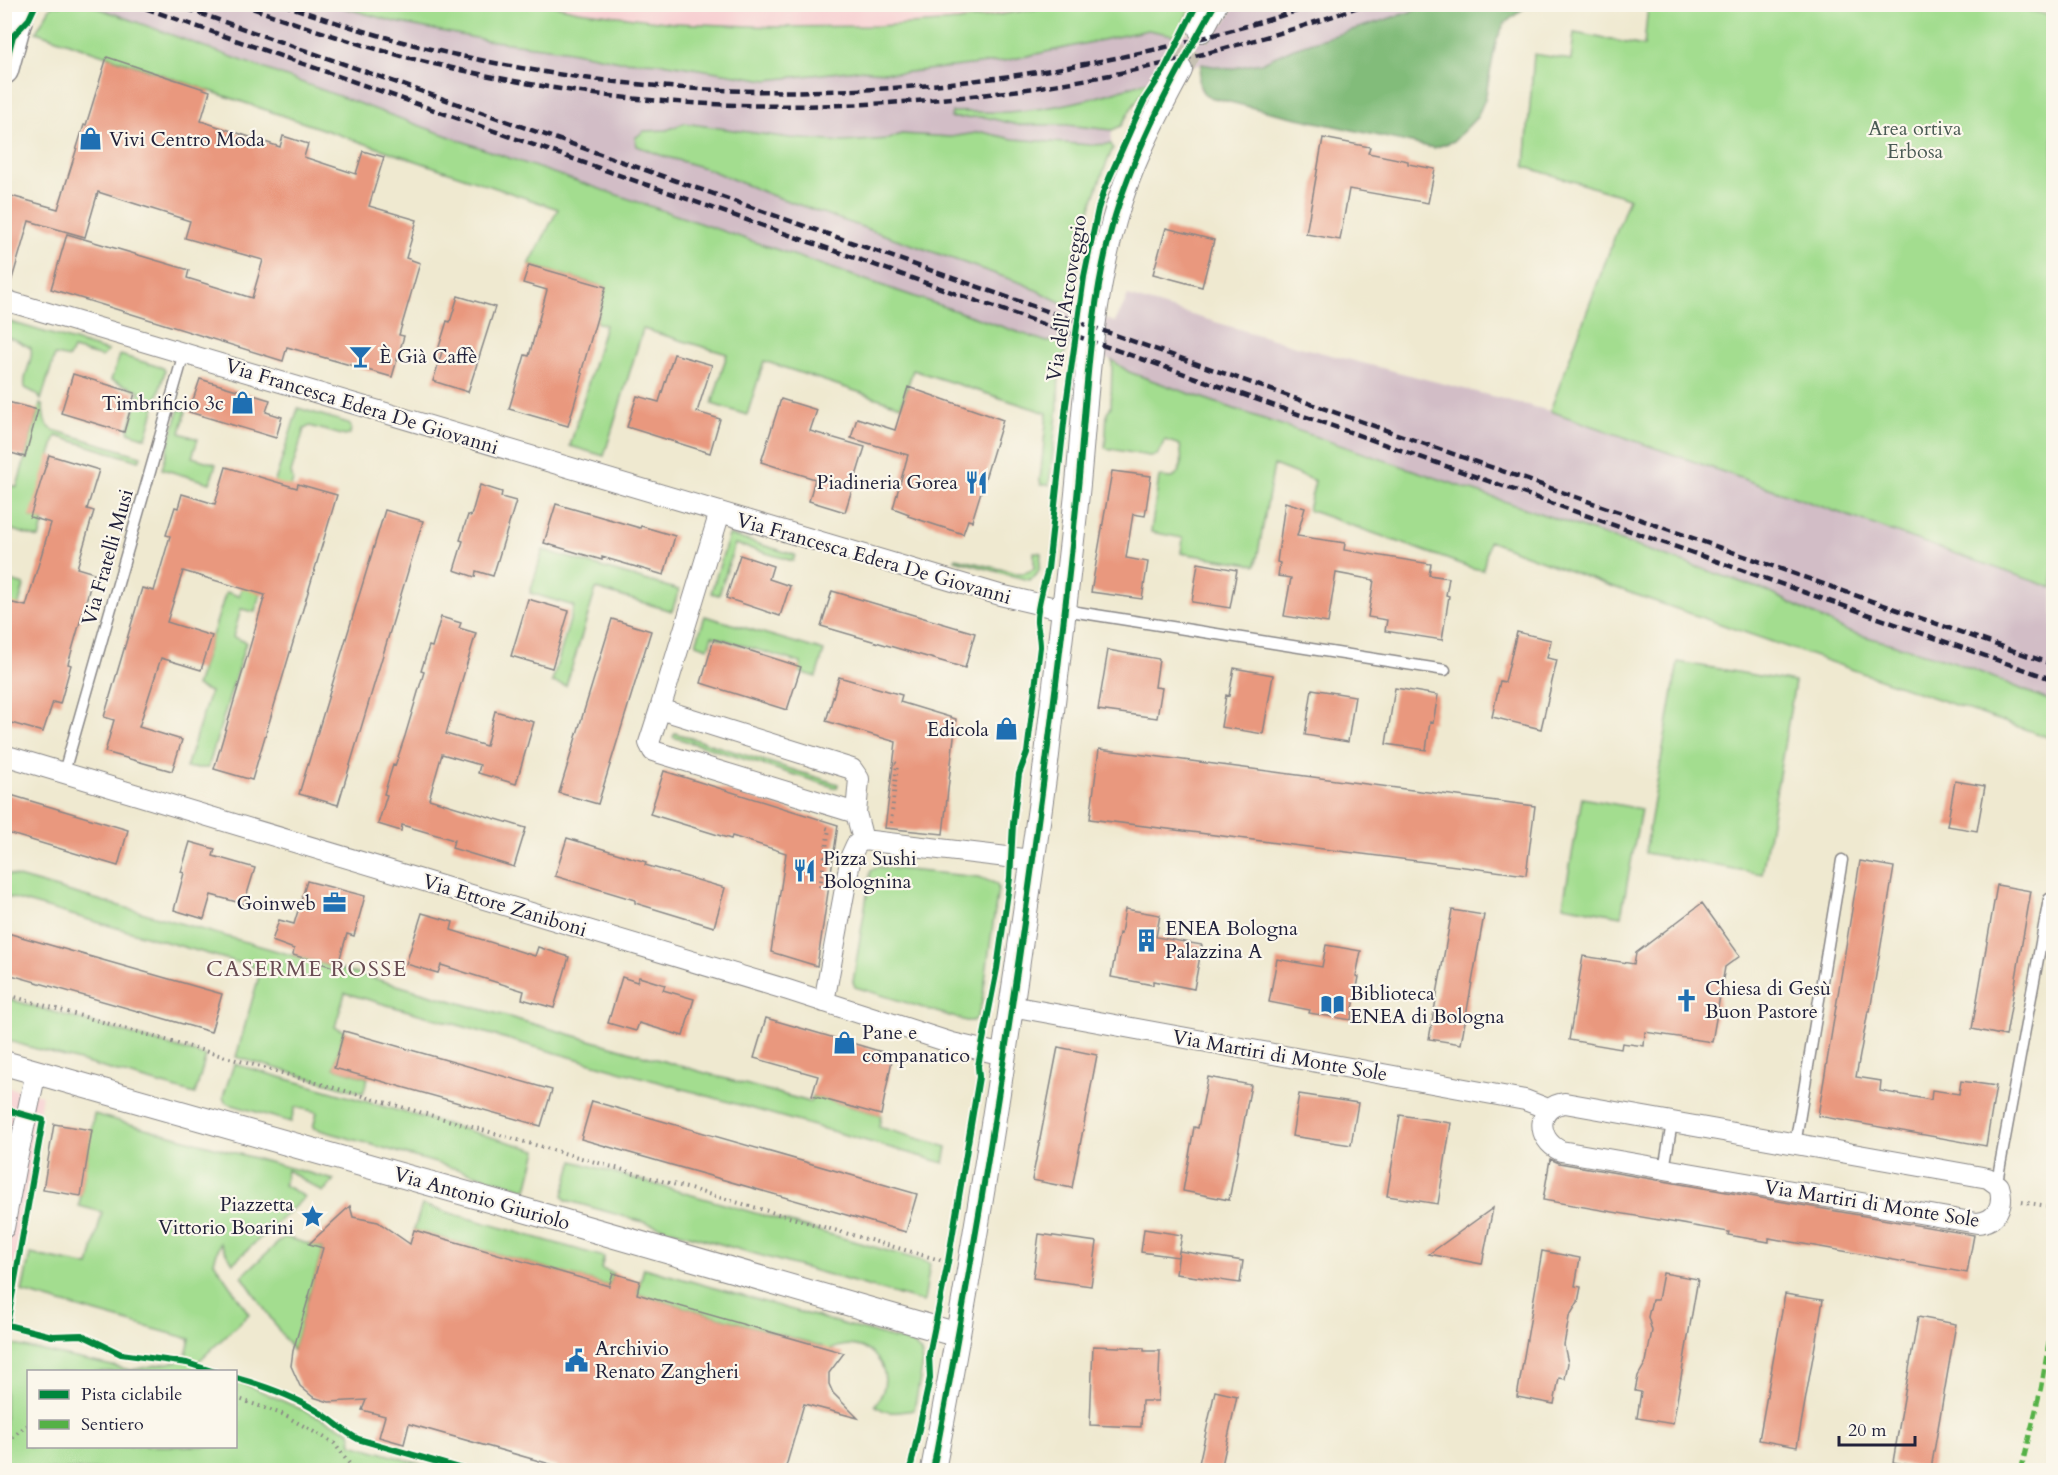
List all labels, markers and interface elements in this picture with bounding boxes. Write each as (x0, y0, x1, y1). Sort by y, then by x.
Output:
park label: Area ortiva Erbosa (1868, 115, 1962, 165)
shop icon: Vivi Centro Moda (78, 126, 104, 152)
place label: Vivi Centro Moda (109, 126, 265, 153)
street label: Via dell'Arcoveggio (1040, 213, 1093, 383)
bar icon: È Già Caffè (348, 343, 374, 369)
place label: È Già Caffè (379, 343, 477, 370)
street label: Via Francesca Edera De Giovanni (222, 352, 502, 461)
place label: Timbrificio 3c (102, 390, 224, 417)
shop icon: Timbrificio 3c (229, 390, 255, 416)
place label: Piadineria Gorea (817, 469, 958, 496)
restaurant icon: Piadineria Gorea (963, 469, 989, 495)
street label: Via Fratelli Musi (75, 486, 140, 628)
street label: Via Francesca Edera De Giovanni (733, 506, 1015, 611)
place label: Edicola (927, 716, 989, 743)
shop icon: Edicola (994, 716, 1020, 742)
place label: Pizza Sushi Bolognina (823, 845, 917, 895)
restaurant icon: Pizza Sushi Bolognina (792, 857, 818, 883)
street label: Via Ettore Zaniboni (419, 868, 591, 943)
place label: Goinweb (237, 890, 316, 917)
office icon: Goinweb (321, 890, 347, 916)
place label: ENEA Bologna Palazzina A (1165, 915, 1298, 965)
building icon: ENEA Bologna Palazzina A (1134, 927, 1160, 953)
district label: CASERME ROSSE (206, 954, 408, 984)
place label: Chiesa di Gesù Buon Pastore (1705, 975, 1831, 1025)
place label: Biblioteca ENEA di Bologna (1350, 980, 1505, 1030)
church icon: Chiesa di Gesù Buon Pastore (1674, 987, 1700, 1013)
library icon: Biblioteca ENEA di Bologna (1319, 991, 1345, 1017)
place label: Pane e companatico (862, 1019, 970, 1069)
street label: Via Martiri di Monte Sole (1170, 1023, 1389, 1088)
shop icon: Pane e companatico (831, 1030, 857, 1056)
street label: Via Antonio Giuriolo (391, 1160, 573, 1237)
street label: Via Martiri di Monte Sole (1762, 1173, 1982, 1234)
place label: Piazzetta Vittorio Boarini (158, 1191, 294, 1241)
place icon: Piazzetta Vittorio Boarini (299, 1203, 325, 1229)
place label: Archivio Renato Zangheri (595, 1335, 739, 1385)
public building icon: Archivio Renato Zangheri (564, 1347, 590, 1373)
legend (27, 1370, 237, 1448)
text: Pista ciclabile (81, 1382, 182, 1407)
scale bar (1839, 1409, 1916, 1447)
text: Sentiero (81, 1412, 144, 1437)
text: 20 m (1848, 1418, 1887, 1443)

